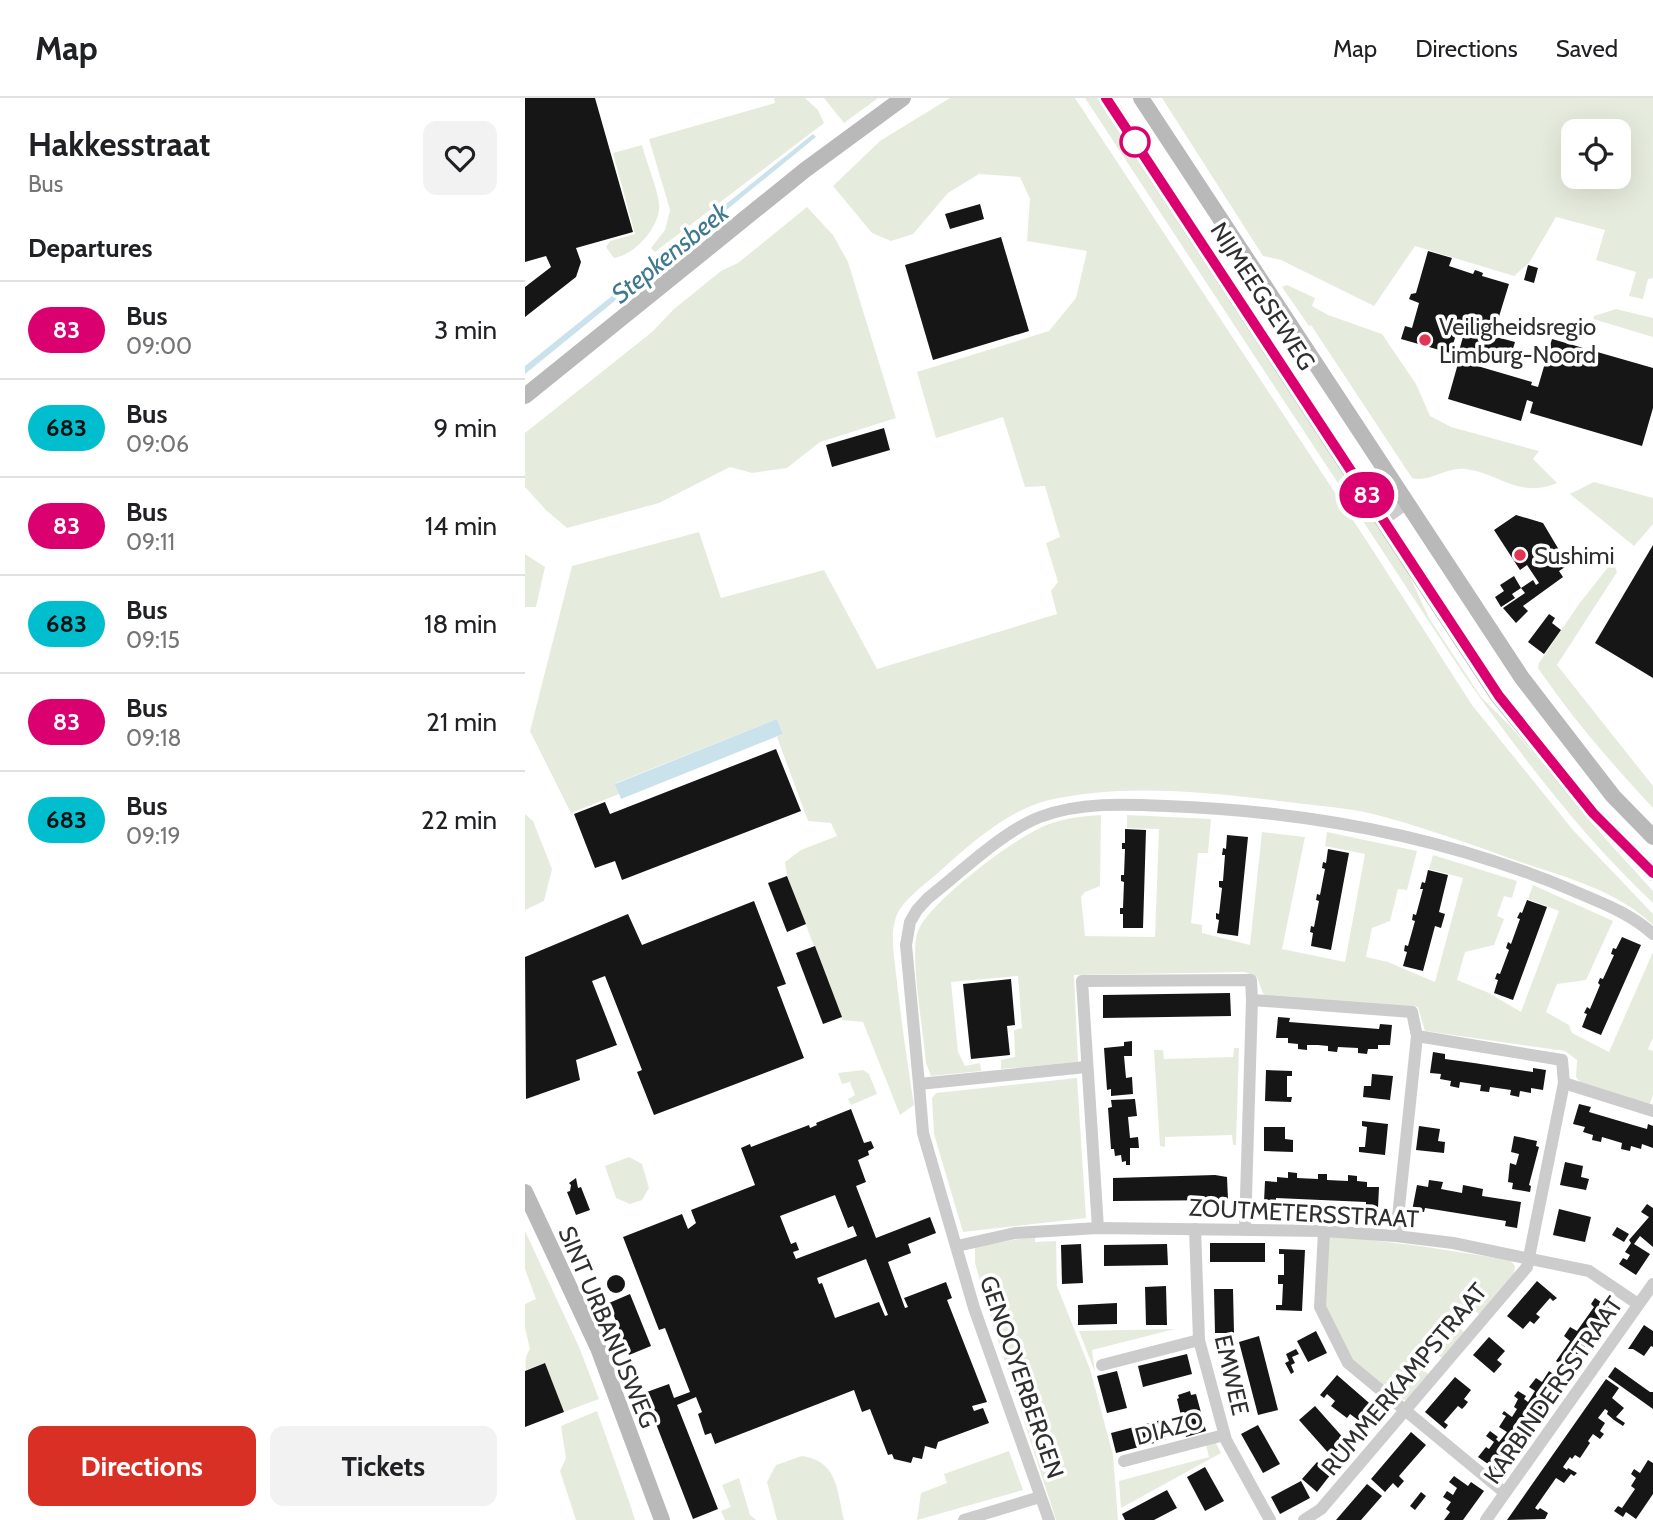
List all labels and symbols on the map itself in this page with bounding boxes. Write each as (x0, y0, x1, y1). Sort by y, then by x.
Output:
unlabelled marker (1120, 127, 1150, 157)
water label: Stepkensbeek (605, 195, 736, 310)
street label: NIJMEEGSEWEG (1205, 217, 1321, 375)
place label: Veiligheidsregio Limburg-Noord (1439, 312, 1596, 369)
marker: Veiligheidsregio Limburg-Noord (1417, 332, 1433, 348)
line badge: 83 (1335, 472, 1399, 518)
place label: Sushimi (1534, 541, 1615, 570)
marker: Sushimi (1512, 547, 1528, 563)
street label: ZOUTMETERSSTRAAT (1188, 1192, 1420, 1234)
street label: SINT URBANUSWEG (552, 1222, 664, 1432)
street label: GENOOYERBERGEN (974, 1272, 1070, 1482)
street label: RUMMERKAMPSTRAAT (1315, 1277, 1493, 1481)
street label: KARBINDERSSTRAAT (1478, 1291, 1629, 1489)
street label: EMWEE (1209, 1332, 1255, 1418)
street label: DIAZO (1132, 1405, 1206, 1451)

